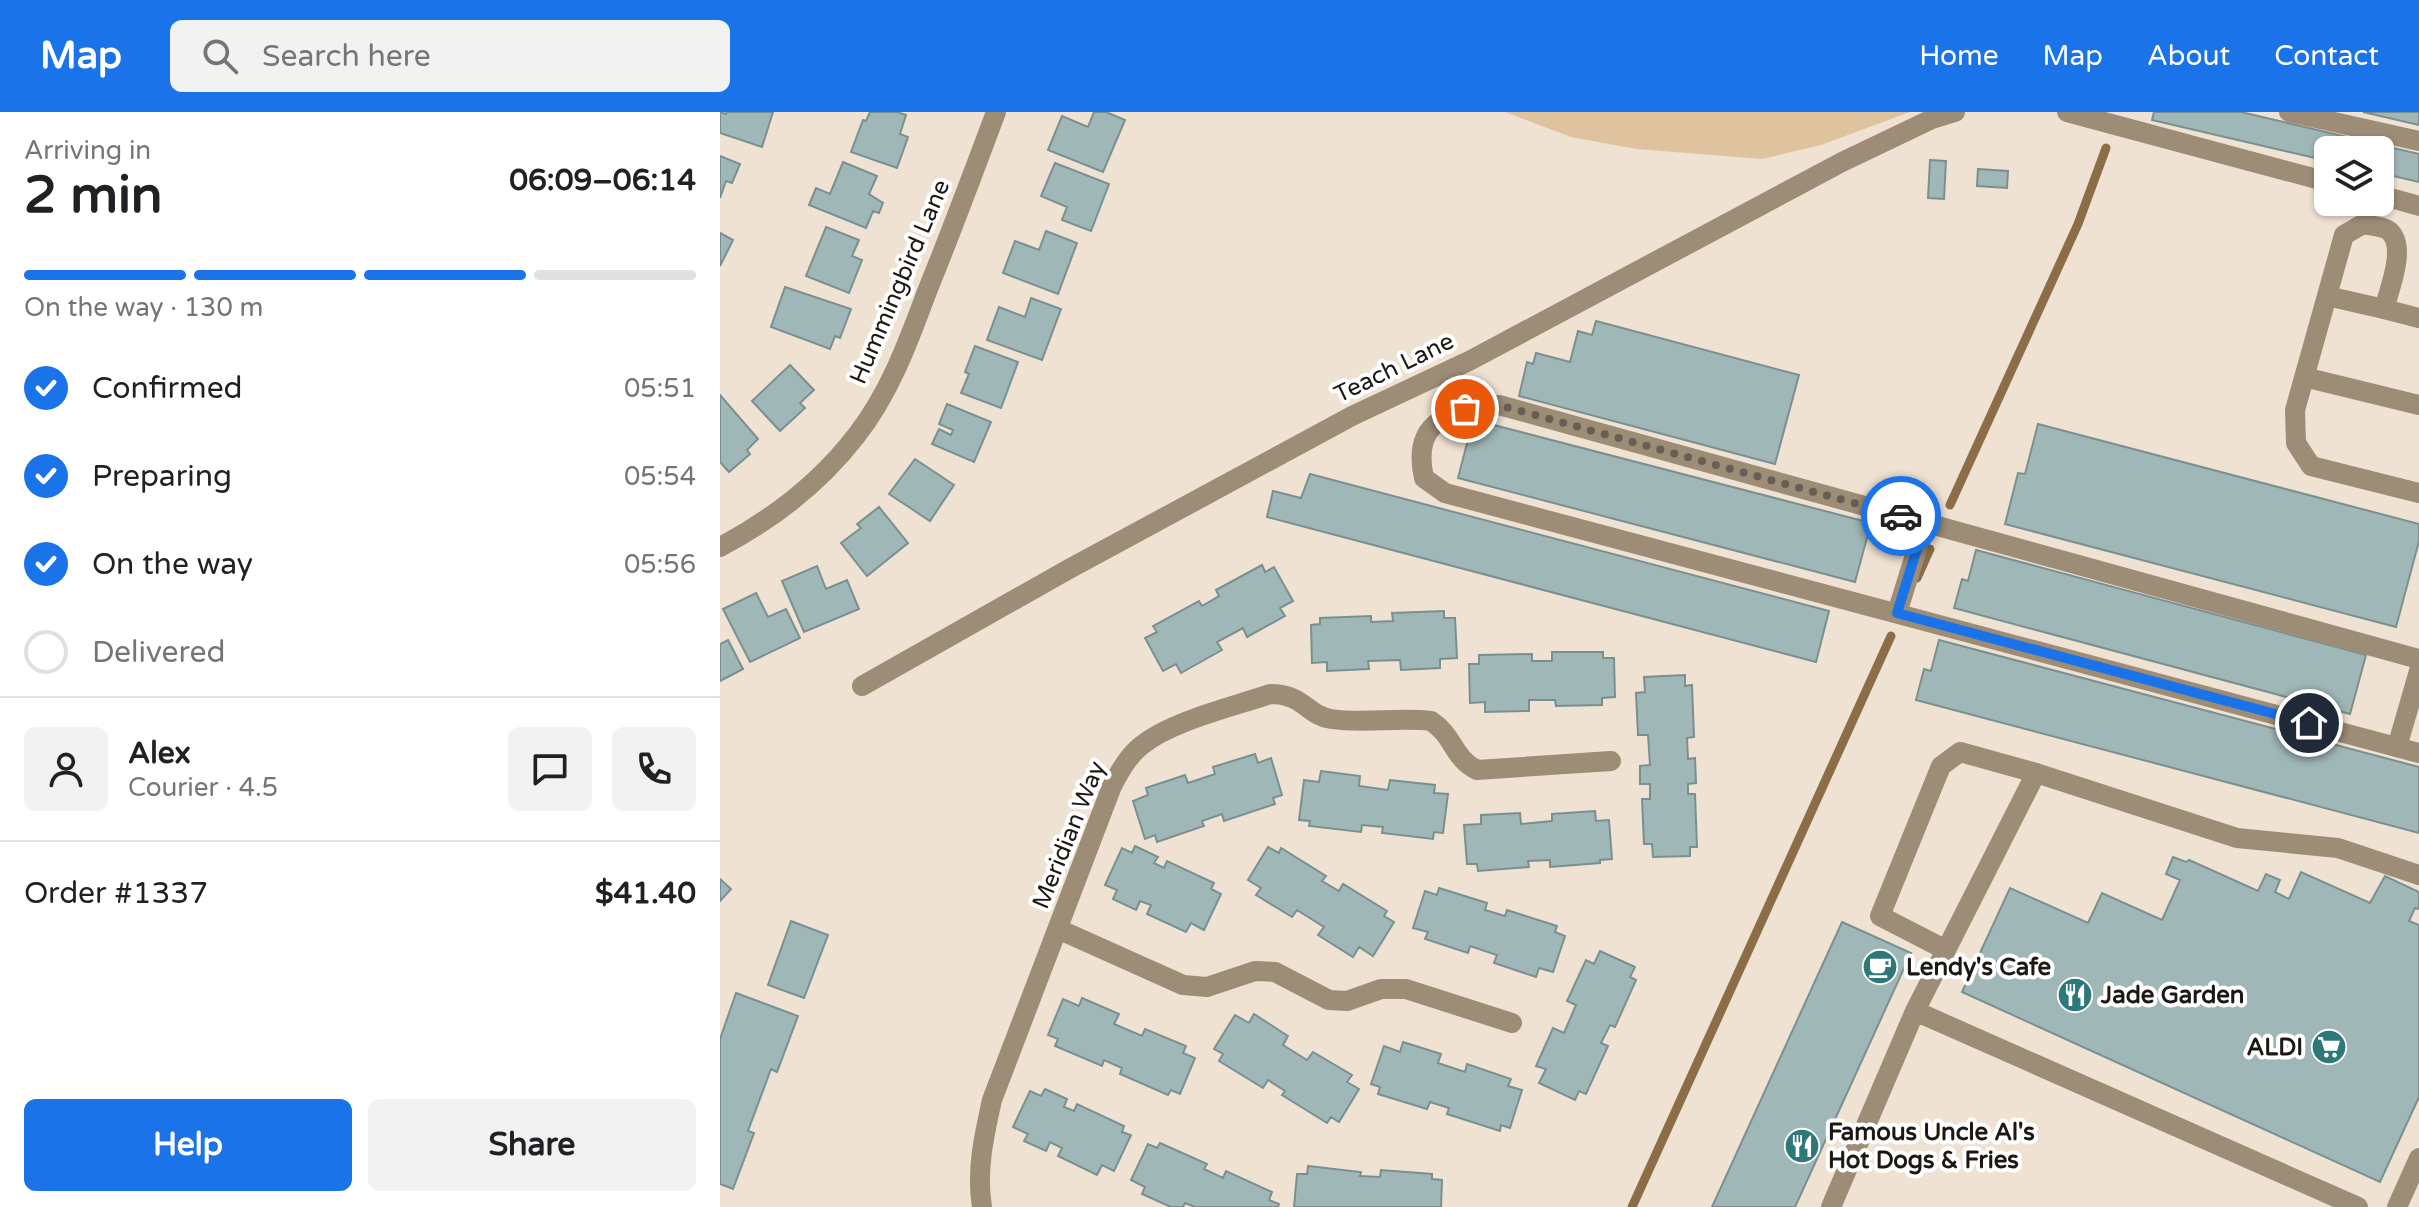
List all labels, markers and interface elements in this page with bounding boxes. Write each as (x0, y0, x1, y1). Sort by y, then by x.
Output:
search box (170, 20, 730, 92)
text: Map (40, 33, 122, 79)
icon: search (198, 34, 242, 78)
text: Search here (262, 38, 431, 75)
text: Home (1919, 39, 1999, 73)
text: Map (2043, 39, 2103, 73)
text: About (2147, 39, 2230, 73)
text: Contact (2274, 39, 2379, 73)
text: Arriving in (24, 135, 151, 166)
map controls (2314, 136, 2394, 216)
button: layers (2314, 136, 2394, 216)
text: 06:09–06:14 (509, 162, 696, 199)
text: 2 min (24, 164, 163, 227)
street label: Hummingbird Lane (844, 176, 956, 388)
text: On the way · 130 m (24, 292, 263, 323)
street label: Teach Lane (1330, 327, 1458, 409)
icon: check (24, 366, 68, 410)
text: Confirmed (92, 370, 243, 407)
text: 05:51 (624, 373, 696, 404)
pin (1431, 375, 1499, 443)
icon: bag (1443, 387, 1487, 431)
icon: check (24, 454, 68, 498)
text: Preparing (92, 458, 232, 495)
text: 05:54 (624, 461, 696, 492)
courier (1861, 476, 1941, 556)
icon: car (1879, 494, 1923, 538)
icon: check (24, 542, 68, 586)
text: On the way (92, 546, 253, 583)
text: 05:56 (624, 549, 696, 580)
text: Delivered (92, 634, 226, 671)
pin (2275, 689, 2343, 757)
icon: home (2287, 701, 2331, 745)
button: person (24, 727, 108, 811)
button: chat (508, 727, 592, 811)
button: phone (612, 727, 696, 811)
text: Alex (128, 735, 191, 772)
street label: Meridian Way (1026, 757, 1112, 913)
text: Courier · 4.5 (128, 772, 278, 803)
text: Order #1337 (24, 875, 208, 912)
text: $41.40 (595, 875, 696, 912)
cafe icon: Lendy's Cafe (1861, 948, 1899, 986)
place label: Lendy's Cafe (1906, 953, 2051, 982)
restaurant icon: Jade Garden (2056, 976, 2094, 1014)
place label: Jade Garden (2100, 981, 2244, 1010)
supermarket icon: ALDI (2310, 1028, 2348, 1066)
place label: ALDI (2246, 1033, 2303, 1062)
button: Help (24, 1099, 352, 1191)
button: Share (368, 1099, 696, 1191)
place label: Famous Uncle Al's Hot Dogs & Fries (1828, 1118, 2035, 1175)
restaurant icon: Famous Uncle Al's Hot Dogs & Fries (1783, 1127, 1821, 1165)

